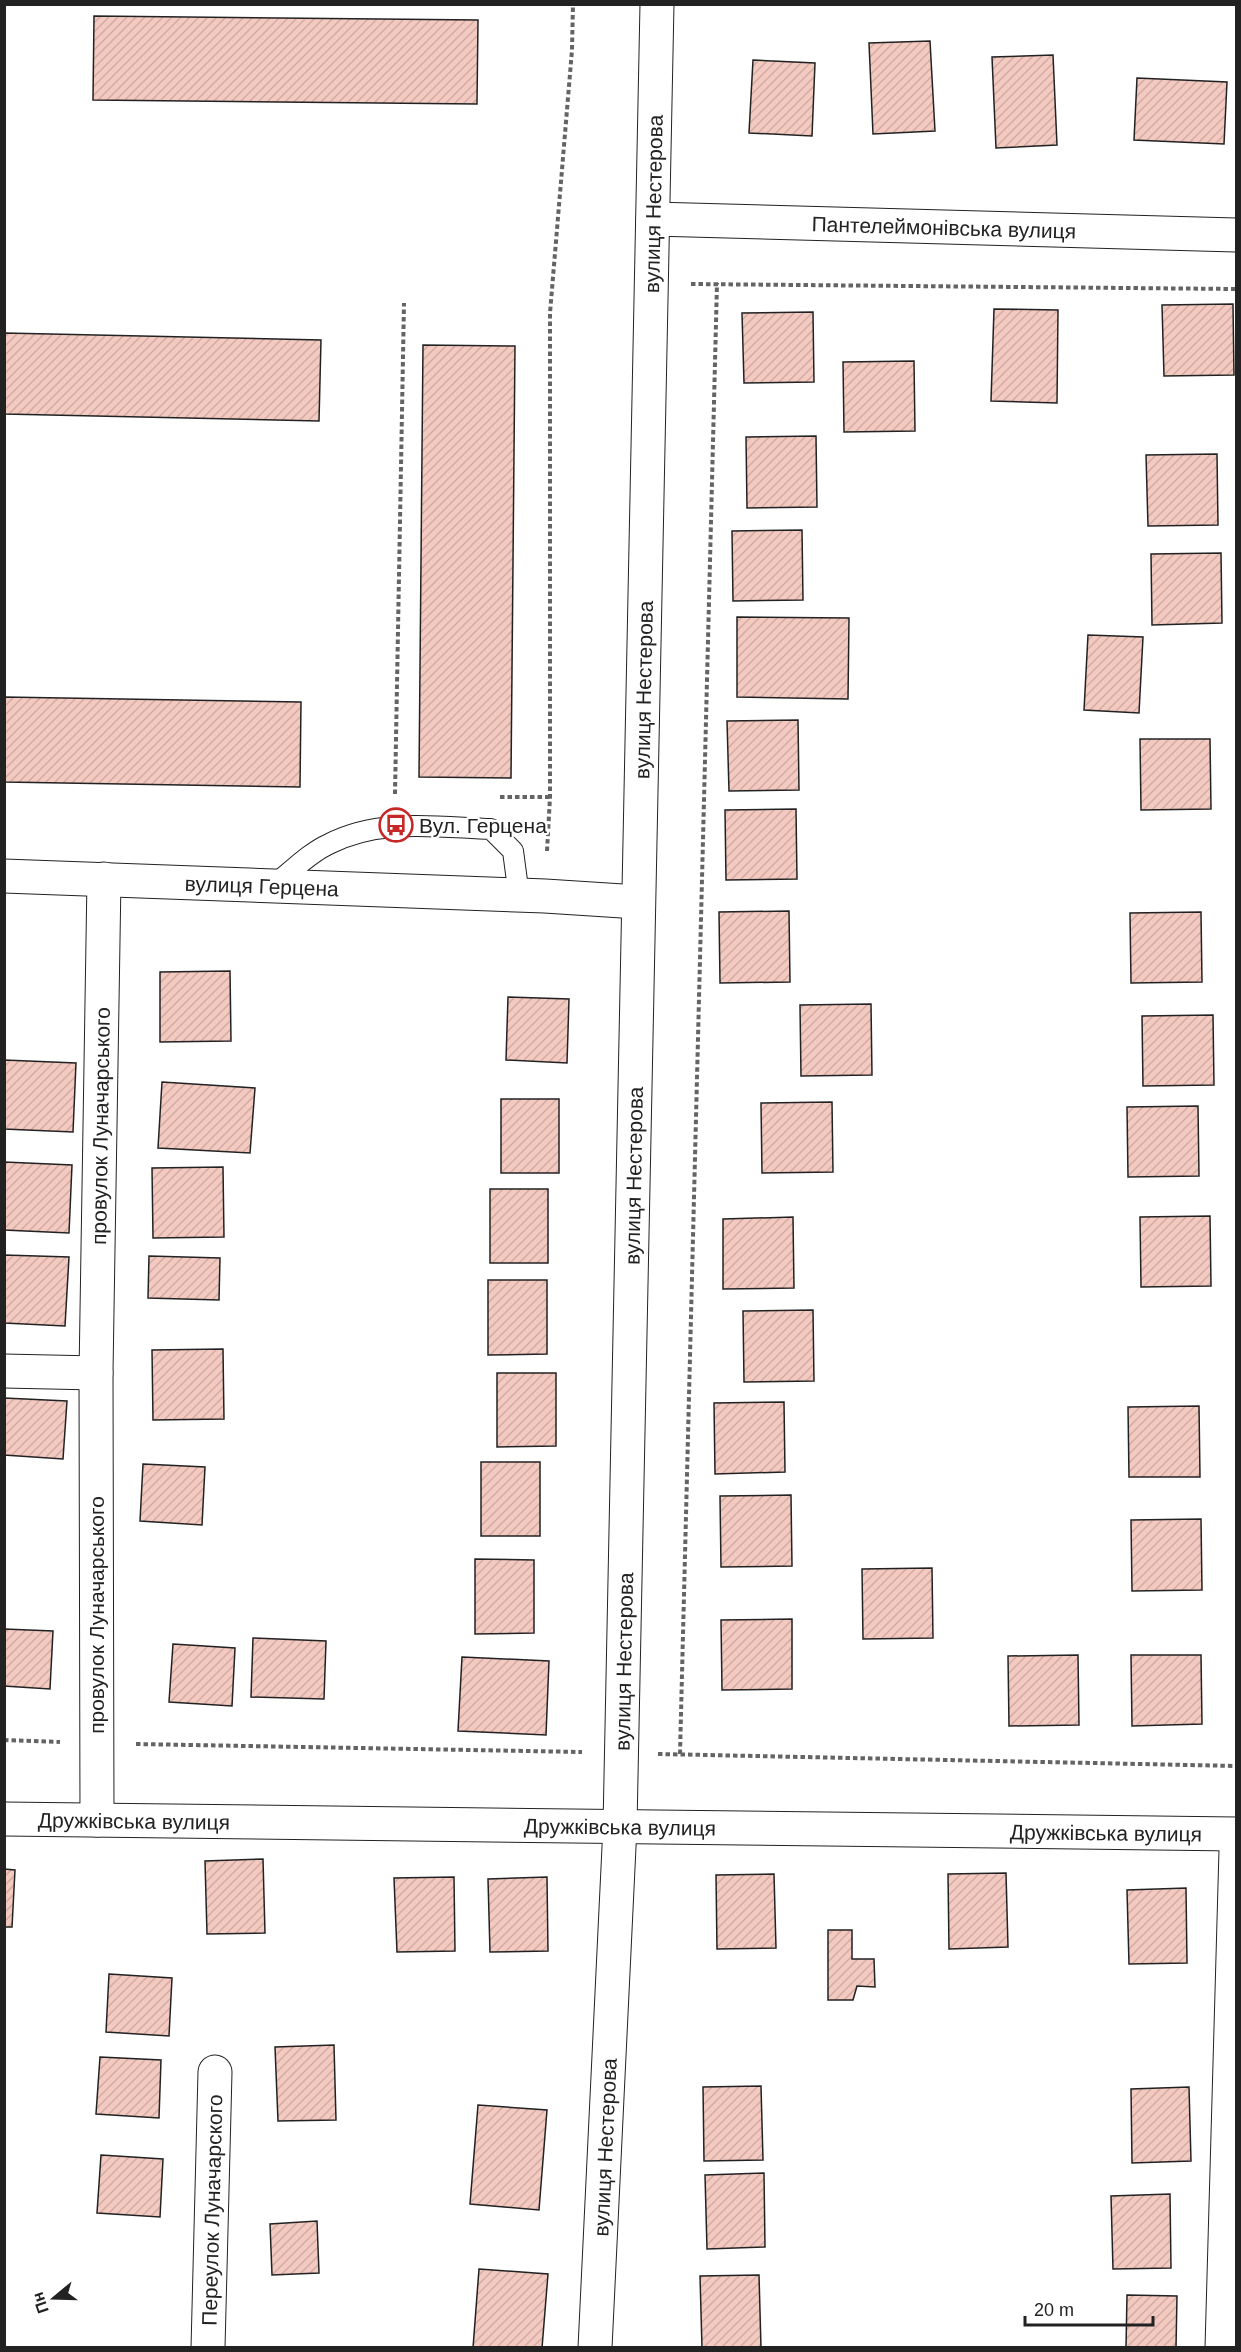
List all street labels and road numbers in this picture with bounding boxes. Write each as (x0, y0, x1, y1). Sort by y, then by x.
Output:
street label: вулиця Нестерова (640, 114, 666, 293)
street label: Пантелеймонівська вулиця (811, 212, 1076, 242)
street label: вулиця Нестерова (630, 600, 656, 779)
street label: вулиця Герцена (184, 871, 340, 900)
street label: провулок Луначарського (87, 1007, 113, 1245)
street label: вулиця Нестерова (620, 1086, 647, 1265)
street label: провулок Луначарського (85, 1496, 108, 1734)
street label: вулиця Нестерова (610, 1572, 637, 1751)
street label: Дружківська вулиця (38, 1808, 230, 1833)
street label: Дружківська вулиця (524, 1814, 716, 1839)
street label: Дружківська вулиця (1010, 1820, 1202, 1845)
street label: вулиця Нестерова (589, 2057, 620, 2237)
street label: Переулок Луначарского (197, 2094, 226, 2326)

